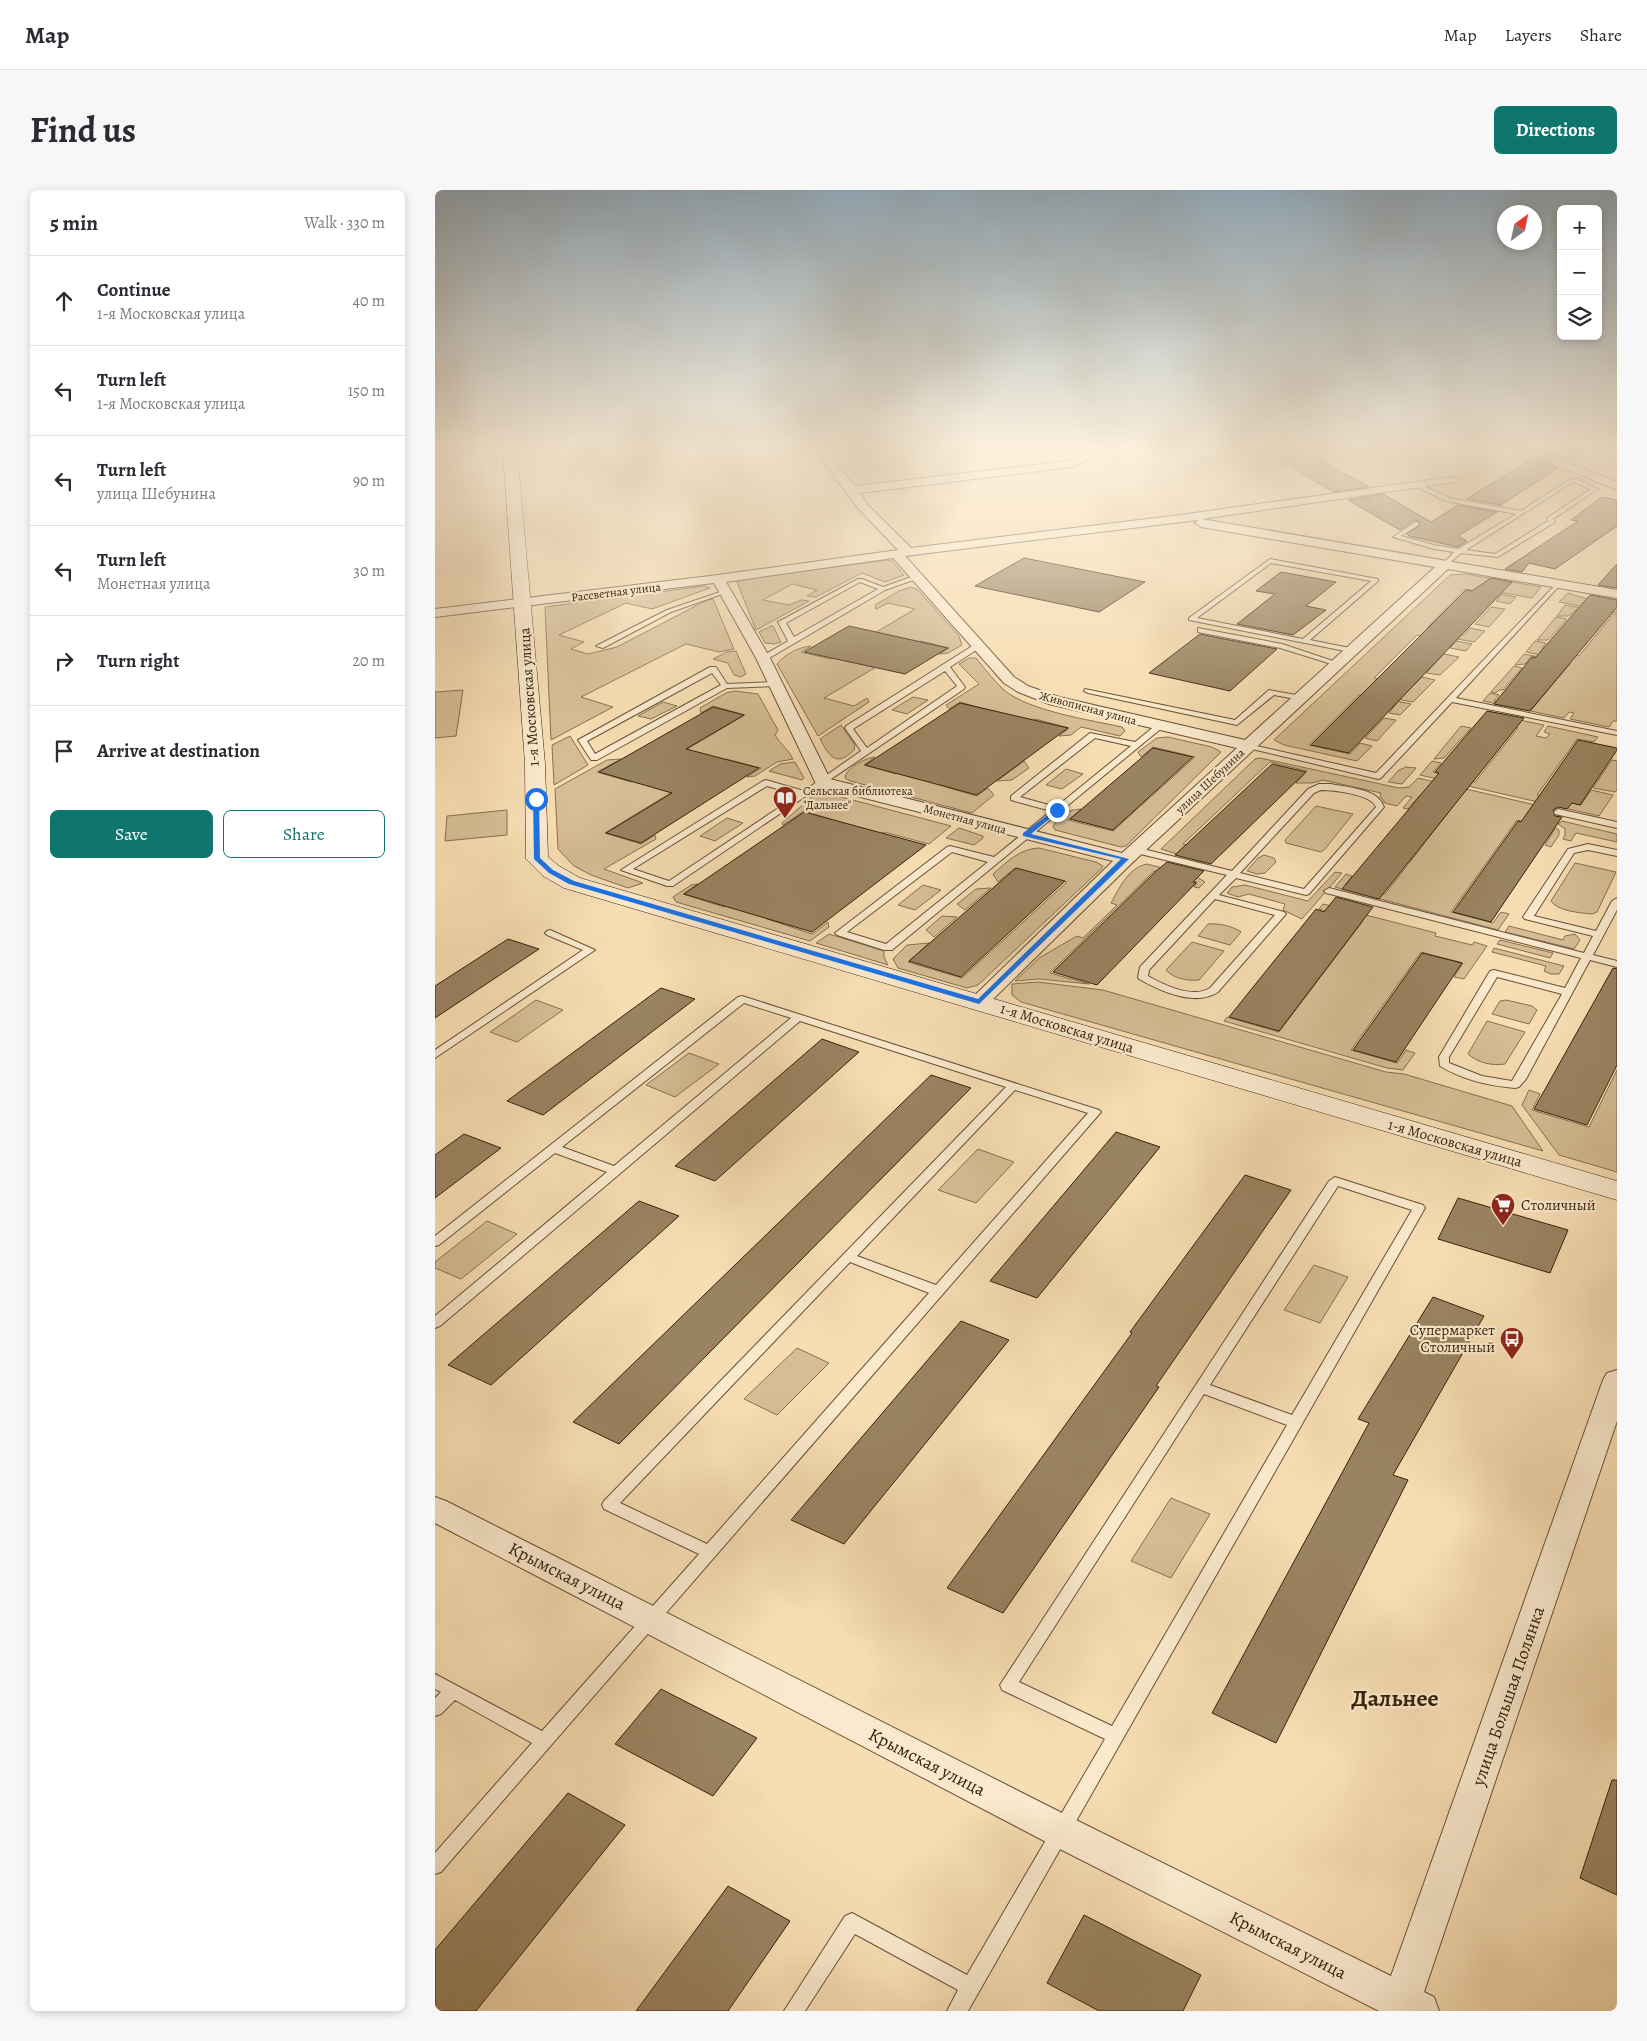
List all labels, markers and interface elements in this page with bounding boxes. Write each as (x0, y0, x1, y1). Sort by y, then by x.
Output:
text: Map (25, 19, 69, 51)
text: Map (1444, 23, 1477, 47)
text: Layers (1505, 23, 1552, 47)
text: Share (1580, 23, 1622, 47)
text: Find us (30, 106, 136, 154)
button: Directions (1494, 106, 1617, 154)
north arrow (1497, 205, 1542, 250)
map controls (1557, 205, 1602, 340)
button: + (1557, 205, 1602, 250)
text: 5 min (50, 209, 98, 237)
text: Walk · 330 m (304, 212, 385, 234)
button: − (1557, 250, 1602, 295)
text: Continue (97, 277, 171, 303)
icon: ahead (50, 287, 78, 315)
text: 40 m (353, 290, 385, 312)
button: layers (1557, 295, 1602, 340)
text: 1-я Московская улица (97, 303, 245, 325)
text: Turn left (97, 367, 166, 393)
icon: left (50, 377, 78, 405)
text: 150 m (348, 380, 385, 402)
text: 1-я Московская улица (97, 393, 245, 415)
text: Turn left (97, 457, 166, 483)
icon: left (50, 467, 78, 495)
text: 90 m (353, 470, 385, 492)
text: улица Шебунина (97, 483, 216, 505)
text: Turn left (97, 547, 166, 573)
icon: left (50, 557, 78, 585)
text: 30 m (353, 560, 385, 582)
text: Монетная улица (97, 573, 210, 595)
street label: Рассветная улица (570, 579, 662, 605)
street label: 1-я Московская улица (514, 627, 544, 767)
icon: right (50, 647, 78, 675)
text: Turn right (97, 648, 179, 674)
text: 20 m (352, 650, 385, 672)
street label: Живописная улица (1038, 687, 1139, 729)
icon: arrive (50, 737, 78, 765)
text: Arrive at destination (97, 738, 260, 764)
street label: улица Шебунина (1171, 744, 1248, 818)
place label: Сельская библиотека "Дальнее" (803, 783, 913, 813)
library icon: Сельская библиотека "Дальнее" (772, 785, 798, 819)
route start (525, 788, 548, 811)
route end (1046, 799, 1069, 822)
street label: Монетная улица (922, 800, 1009, 838)
button: Save (50, 810, 213, 858)
button: Share (223, 810, 385, 858)
street label: 1-я Московская улица (998, 998, 1136, 1058)
street label: 1-я Московская улица (1386, 1114, 1525, 1172)
supermarket icon: Столичный (1490, 1192, 1516, 1226)
place label: Столичный (1521, 1195, 1596, 1215)
place label: Супермаркет Столичный (1410, 1320, 1495, 1357)
bus stop icon: Супермаркет Столичный (1499, 1326, 1525, 1360)
street label: Крымская улица (505, 1536, 630, 1616)
street label: улица Большая Полянка (1466, 1602, 1550, 1790)
district label: Дальнее (1351, 1682, 1439, 1714)
street label: Крымская улица (865, 1722, 990, 1802)
street label: Крымская улица (1226, 1905, 1351, 1985)

